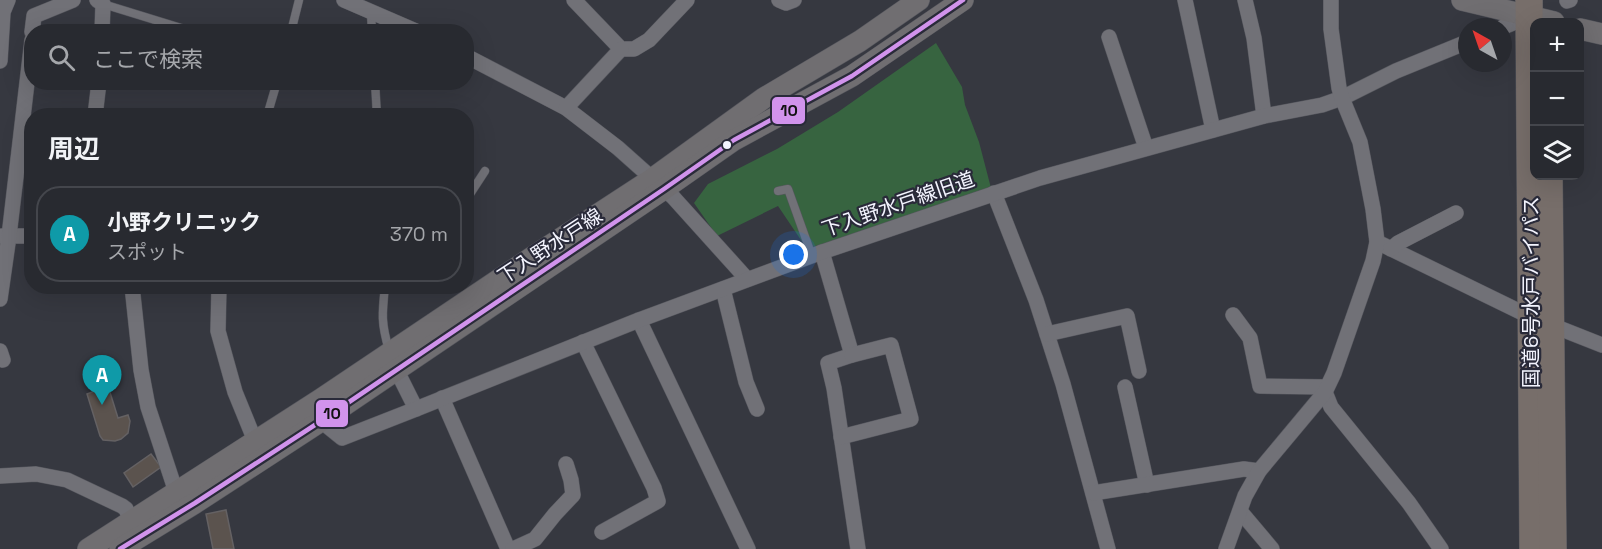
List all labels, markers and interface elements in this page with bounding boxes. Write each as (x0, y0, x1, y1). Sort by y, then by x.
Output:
north arrow (1458, 18, 1512, 72)
map controls (1530, 18, 1584, 180)
button: + (1530, 18, 1584, 72)
search box (24, 24, 474, 90)
icon: search (45, 41, 78, 74)
text: ここで検索 (93, 45, 203, 73)
button: − (1530, 72, 1584, 126)
line badge: 10 (771, 96, 806, 125)
text: 10 (780, 100, 798, 121)
button: layers (1530, 126, 1584, 180)
text: 周辺 (48, 132, 100, 166)
unlabelled marker (721, 139, 733, 151)
street label: 下入野水戸線旧道 (818, 166, 978, 242)
street label: 国道6号水戸バイパス (1518, 196, 1544, 388)
street label: 下入野水戸線 (493, 202, 607, 290)
text: 小野クリニック (107, 208, 261, 236)
text: A (63, 221, 76, 247)
text: 370 m (390, 221, 448, 247)
text: スポット (107, 239, 187, 265)
your location (779, 240, 808, 269)
pin: A (82, 356, 122, 405)
line badge: 10 (315, 399, 349, 428)
text: 10 (323, 403, 341, 424)

